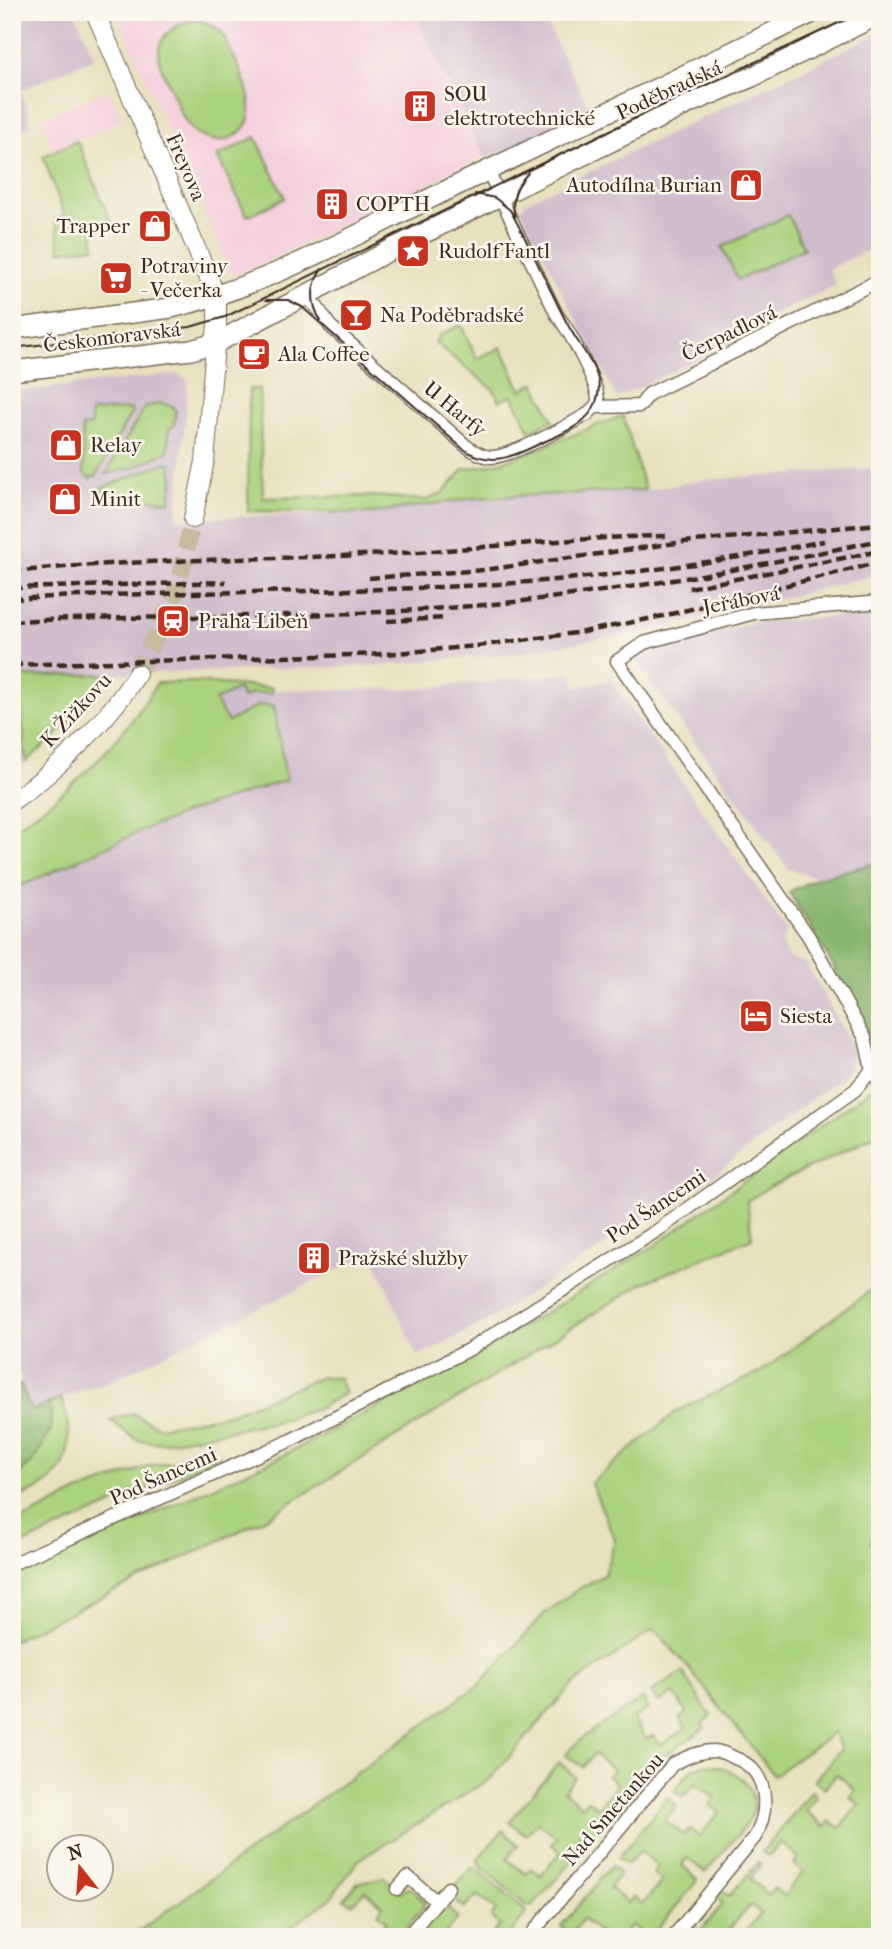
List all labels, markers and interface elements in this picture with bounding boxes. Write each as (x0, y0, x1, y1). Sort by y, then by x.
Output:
street label: Poděbradská (612, 55, 726, 125)
place label: SOU elektrotechnické (444, 82, 595, 130)
building icon: SOU elektrotechnické (401, 87, 439, 125)
street label: Freyova (161, 130, 211, 205)
shop icon: Autodílna Burian (727, 166, 765, 204)
place label: Autodílna Burian (565, 173, 722, 197)
building icon: COPTH (313, 185, 351, 223)
place label: COPTH (356, 192, 431, 216)
shop icon: Trapper (136, 207, 174, 245)
place label: Trapper (57, 214, 130, 238)
place icon: Rudolf Fantl (394, 232, 432, 270)
place label: Rudolf Fantl (438, 239, 550, 263)
place label: Potraviny - Večerka (140, 254, 229, 302)
supermarket icon: Potraviny - Večerka (97, 259, 135, 297)
bar icon: Na Poděbradské (337, 296, 375, 334)
street label: Čerpadlová (678, 300, 781, 366)
place label: Na Poděbradské (380, 303, 524, 327)
street label: Českomoravská (42, 317, 182, 357)
cafe icon: Ala Coffee (235, 335, 273, 373)
place label: Ala Coffee (277, 342, 370, 366)
street label: U Harfy (419, 376, 492, 443)
shop icon: Relay (47, 426, 85, 464)
place label: Relay (90, 433, 142, 457)
shop icon: Minit (46, 480, 84, 518)
place label: Minit (90, 487, 142, 511)
street label: Jeřábová (699, 581, 782, 620)
station icon: Praha-Libeň (154, 602, 192, 640)
place label: Praha-Libeň (198, 609, 309, 633)
street label: K Žižkovu (36, 668, 116, 752)
hotel icon: Siesta (737, 997, 775, 1035)
place label: Siesta (780, 1004, 832, 1028)
street label: Pod Šancemi (602, 1164, 710, 1248)
building icon: Pražské služby (295, 1239, 333, 1277)
place label: Pražské služby (338, 1246, 469, 1270)
street label: Pod Šancemi (106, 1442, 220, 1510)
street label: Nad Smetankou (557, 1747, 669, 1870)
north arrow (46, 1834, 116, 1904)
text: N (65, 1840, 86, 1865)

